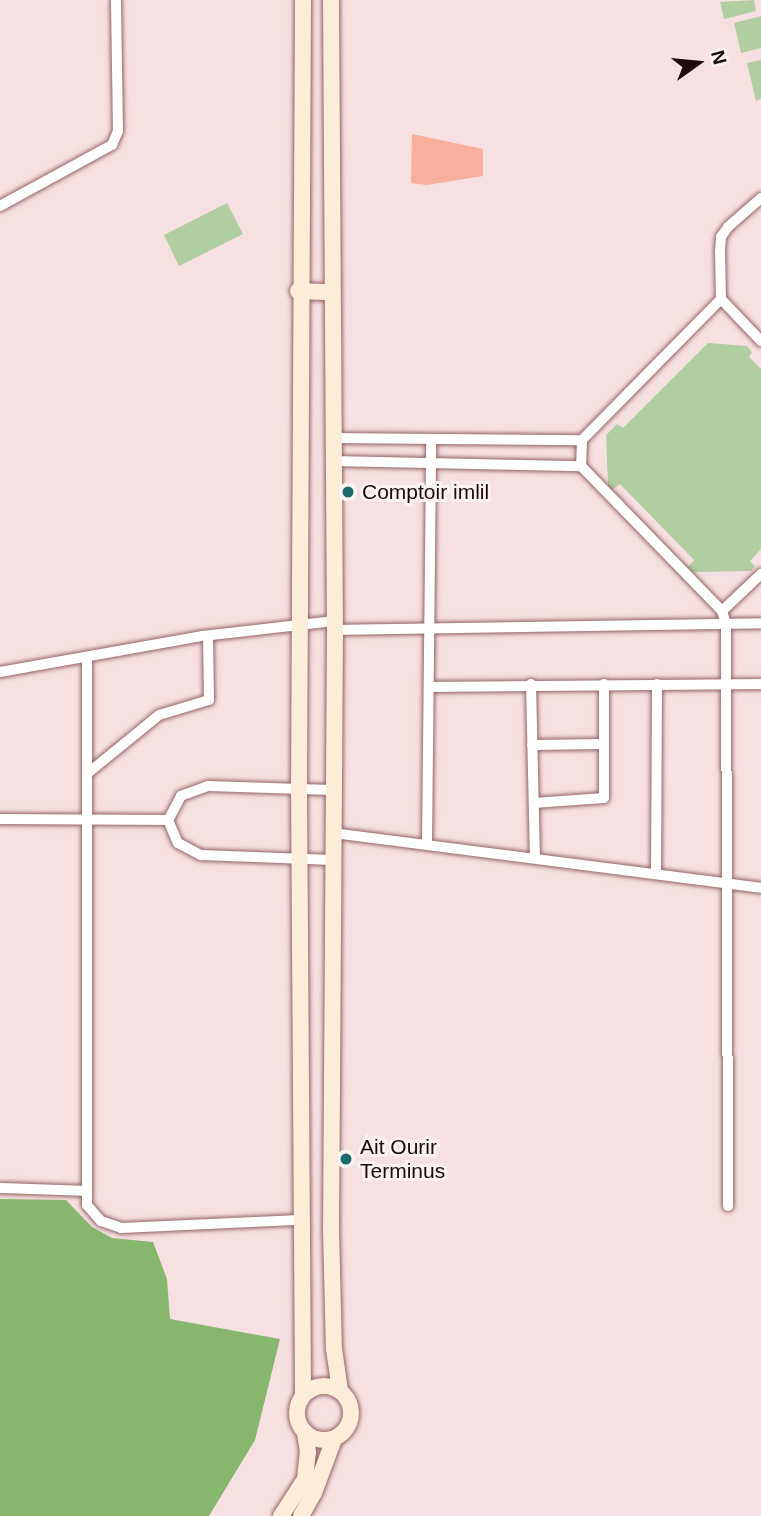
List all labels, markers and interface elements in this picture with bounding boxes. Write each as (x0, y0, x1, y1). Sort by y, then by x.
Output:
north arrow (663, 28, 733, 98)
text: N (707, 48, 731, 67)
place label: Comptoir imlil (362, 479, 489, 505)
marker: Comptoir imlil (340, 484, 356, 500)
place label: Ait Ourir Terminus (360, 1134, 445, 1184)
marker: Ait Ourir Terminus (338, 1151, 354, 1167)

